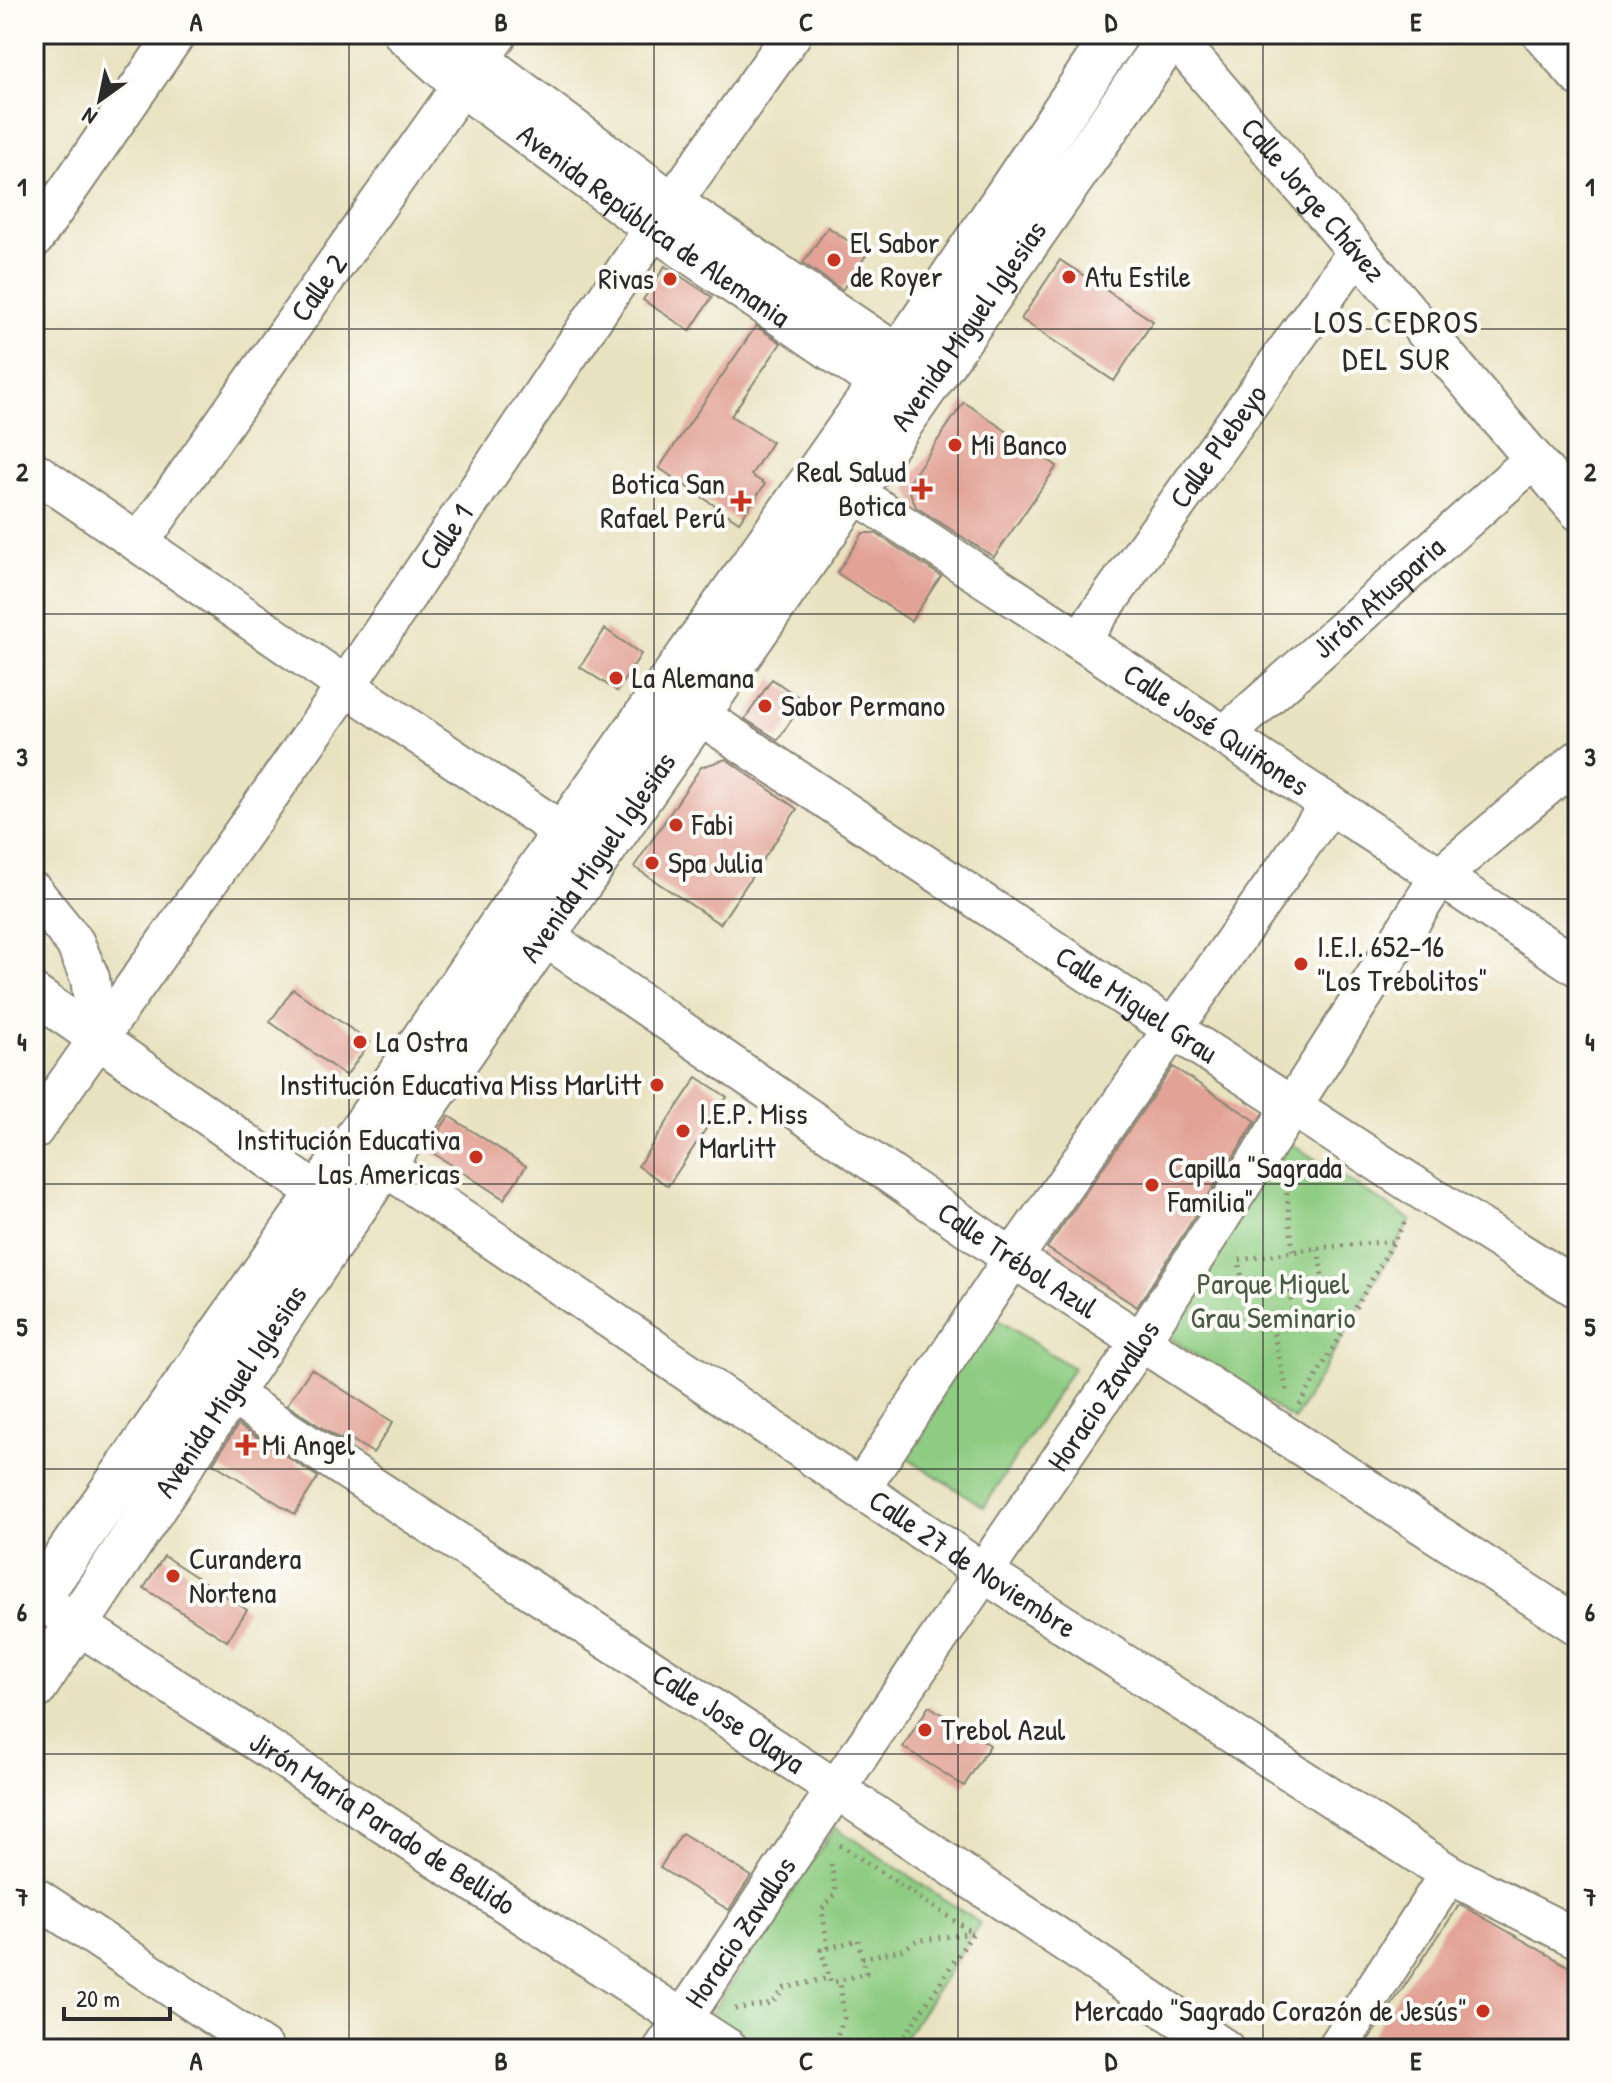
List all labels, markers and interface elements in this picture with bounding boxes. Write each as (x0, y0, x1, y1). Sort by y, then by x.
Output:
text: A (190, 4, 203, 39)
text: B (494, 4, 508, 39)
text: C (799, 4, 813, 39)
text: D (1105, 4, 1118, 39)
text: E (1410, 4, 1422, 39)
north arrow (60, 60, 140, 140)
text: N (76, 101, 102, 133)
street label: Calle Jorge Chávez (1233, 108, 1396, 290)
street label: Avenida República de Alemania (510, 114, 799, 336)
text: 1 (17, 169, 27, 204)
text: 1 (1585, 169, 1595, 204)
street label: Avenida Miguel Iglesias (880, 212, 1055, 438)
place label: El Sabor de Royer (850, 222, 943, 296)
street label: Calle 2 (280, 246, 356, 329)
marker: El Sabor de Royer (825, 251, 843, 269)
place label: Atu Estile (1085, 256, 1191, 296)
place label: Rivas (598, 258, 654, 298)
marker: Atu Estile (1060, 268, 1078, 286)
marker: Rivas (661, 270, 679, 288)
district label: LOS CEDROS DEL SUR (1314, 300, 1480, 380)
street label: Calle Plebeyo (1160, 376, 1275, 516)
place label: Mi Banco (971, 424, 1067, 464)
marker: Mi Banco (946, 436, 964, 454)
place label: Real Salud Botica (797, 451, 906, 525)
text: 2 (16, 454, 29, 489)
text: 2 (1584, 454, 1597, 489)
place label: Botica San Rafael Perú (600, 463, 725, 537)
marker: Real Salud Botica (913, 480, 931, 498)
marker: Botica San Rafael Perú (732, 492, 750, 510)
street label: Calle 1 (409, 496, 482, 577)
street label: Jirón Atusparia (1303, 527, 1453, 667)
street label: Calle José Quiñones (1116, 653, 1317, 805)
place label: La Alemana (632, 657, 754, 697)
marker: La Alemana (607, 669, 625, 687)
place label: Sabor Permano (781, 685, 945, 725)
marker: Sabor Permano (756, 697, 774, 715)
text: 3 (16, 739, 28, 774)
text: 3 (1584, 739, 1596, 774)
street label: Avenida Miguel Iglesias (510, 744, 684, 970)
place label: Fabi (691, 804, 734, 844)
marker: Fabi (667, 816, 685, 834)
place label: Spa Julia (668, 842, 763, 882)
marker: Spa Julia (643, 854, 661, 872)
place label: I.E.I. 652-16 "Los Trebolitos" (1317, 926, 1488, 1000)
street label: Calle Miguel Grau (1048, 936, 1226, 1072)
marker: I.E.I. 652-16 "Los Trebolitos" (1292, 955, 1310, 973)
place label: La Ostra (376, 1021, 468, 1061)
text: 4 (17, 1024, 27, 1059)
text: 4 (1585, 1024, 1595, 1059)
marker: La Ostra (351, 1033, 369, 1051)
place label: Institución Educativa Miss Marlitt (279, 1064, 642, 1104)
marker: Institución Educativa Miss Marlitt (648, 1076, 666, 1094)
place label: I.E.P. Miss Marlitt (699, 1093, 808, 1167)
place label: Institución Educativa Las Americas (236, 1119, 460, 1193)
marker: I.E.P. Miss Marlitt (674, 1122, 692, 1140)
place label: Capilla "Sagrada Familia" (1167, 1147, 1342, 1221)
marker: Institución Educativa Las Americas (467, 1148, 485, 1166)
marker: Capilla "Sagrada Familia" (1143, 1176, 1161, 1194)
street label: Calle Trébol Azul (930, 1192, 1106, 1327)
park label: Parque Miguel Grau Seminario (1190, 1263, 1356, 1337)
street label: Avenida Miguel Iglesias (144, 1277, 315, 1505)
text: 5 (17, 1309, 28, 1344)
text: 5 (1585, 1309, 1596, 1344)
street label: Horacio Zavallos (1037, 1312, 1168, 1478)
place label: Mi Angel (262, 1424, 355, 1464)
marker: Mi Angel (237, 1436, 255, 1454)
street label: Calle 27 de Noviembre (862, 1480, 1085, 1647)
place label: Curandera Nortena (189, 1538, 301, 1612)
marker: Curandera Nortena (164, 1567, 182, 1585)
text: 6 (17, 1594, 28, 1629)
text: 6 (1585, 1594, 1596, 1629)
street label: Calle Jose Olaya (645, 1653, 813, 1782)
place label: Trebol Azul (941, 1709, 1065, 1749)
street label: Jirón María Parado de Bellido (242, 1721, 524, 1924)
marker: Trebol Azul (916, 1721, 934, 1739)
street label: Horacio Zavallos (675, 1848, 805, 2015)
text: 7 (15, 1879, 29, 1914)
text: 7 (1583, 1879, 1597, 1914)
scale bar (64, 1971, 170, 2021)
text: 20 m (76, 1982, 120, 2014)
place label: Mercado "Sagrado Corazón de Jesús" (1075, 1990, 1467, 2030)
marker: Mercado "Sagrado Corazón de Jesús" (1474, 2002, 1492, 2020)
text: A (190, 2043, 203, 2078)
text: B (494, 2043, 508, 2078)
text: C (799, 2043, 813, 2078)
text: D (1105, 2043, 1118, 2078)
text: E (1410, 2043, 1422, 2078)

